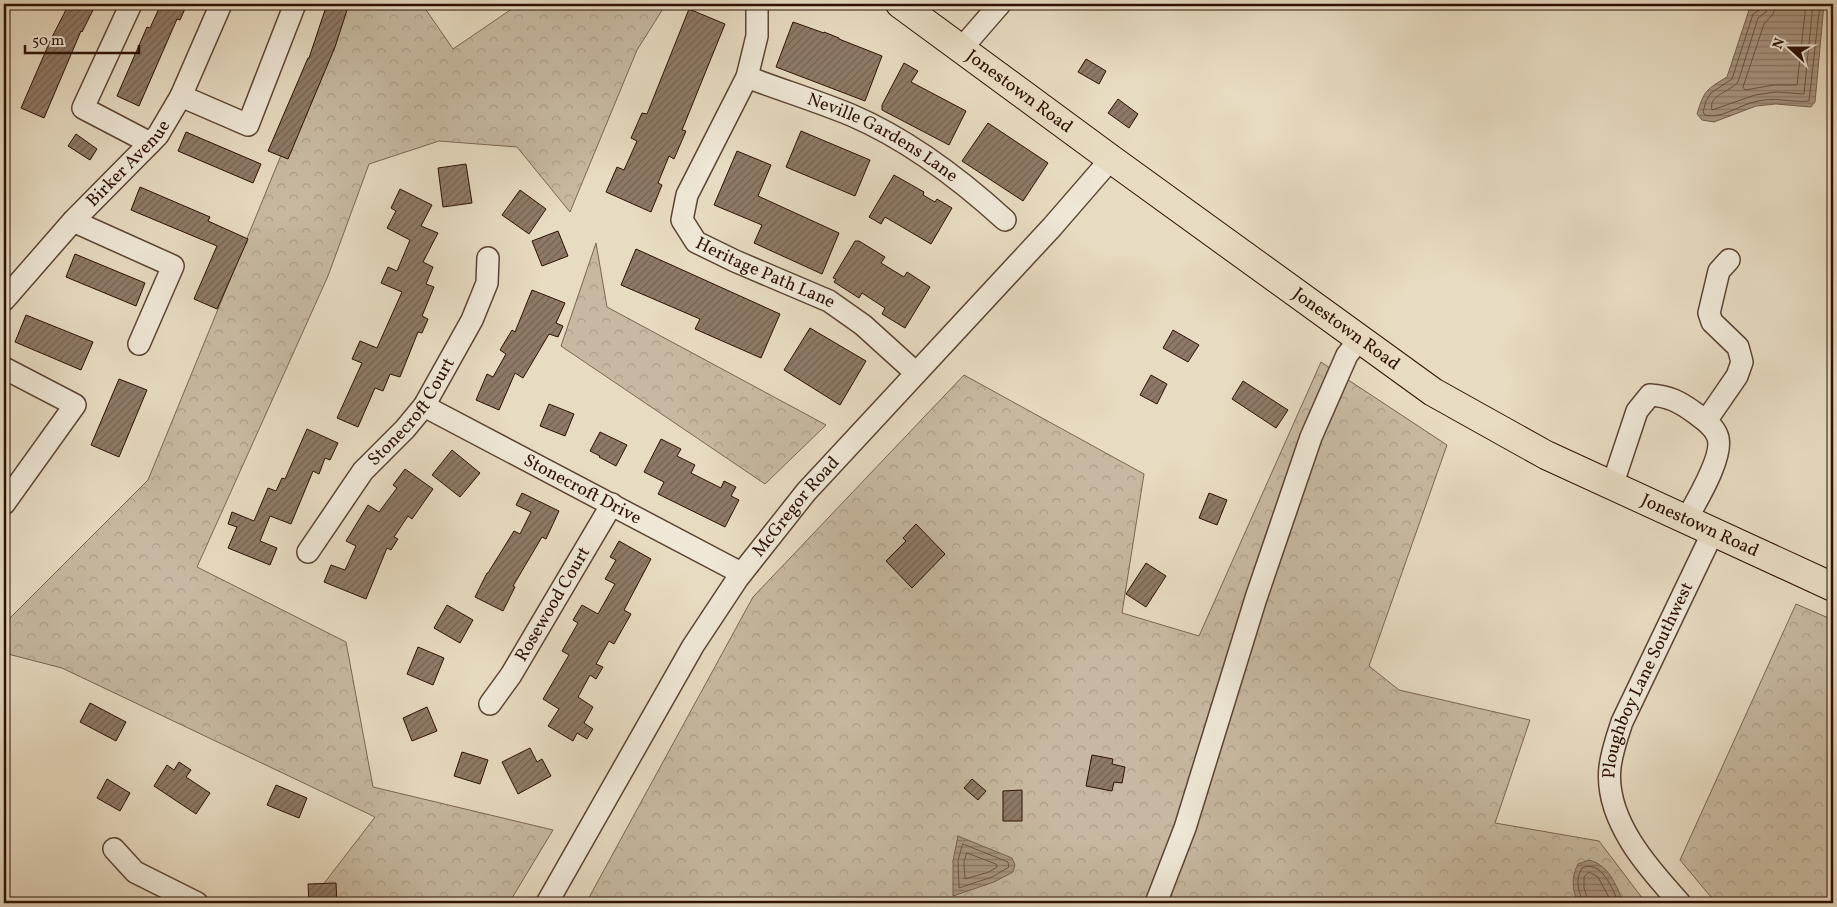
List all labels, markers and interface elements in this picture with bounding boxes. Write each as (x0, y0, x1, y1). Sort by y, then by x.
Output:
scale bar (25, 22, 139, 54)
north arrow (1764, 22, 1814, 72)
text: 50 m (32, 31, 64, 52)
text: N (1769, 36, 1790, 52)
street label: Jonestown Road (961, 44, 1078, 139)
street label: Neville Gardens Lane (804, 87, 963, 188)
street label: Birker Avenue (81, 115, 177, 213)
street label: Heritage Path Lane (691, 231, 841, 314)
street label: Jonestown Road (1287, 282, 1405, 376)
street label: Stonecroft Court (362, 353, 461, 472)
street label: Stonecroft Drive (519, 448, 646, 531)
street label: McGregor Road (747, 451, 845, 562)
street label: Jonestown Road (1637, 488, 1763, 564)
street label: Rosewood Court (509, 542, 597, 666)
street label: Ploughboy Lane Southwest (1597, 578, 1700, 779)

